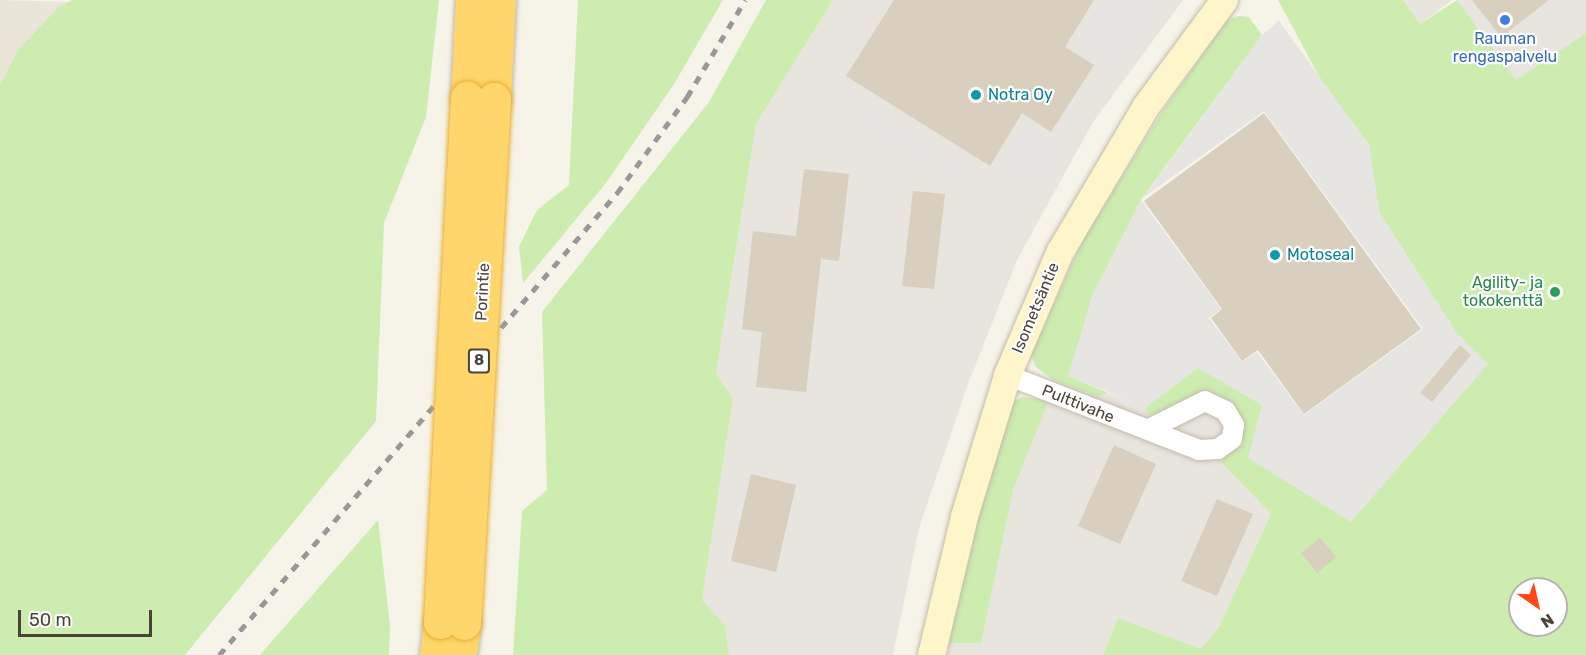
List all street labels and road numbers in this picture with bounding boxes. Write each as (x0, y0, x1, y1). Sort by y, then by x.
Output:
street label: Isometsäntie (1008, 260, 1064, 356)
street label: Porintie (472, 263, 494, 321)
road number: 8 (467, 349, 491, 373)
street label: Pulttivahe (1039, 381, 1117, 427)

